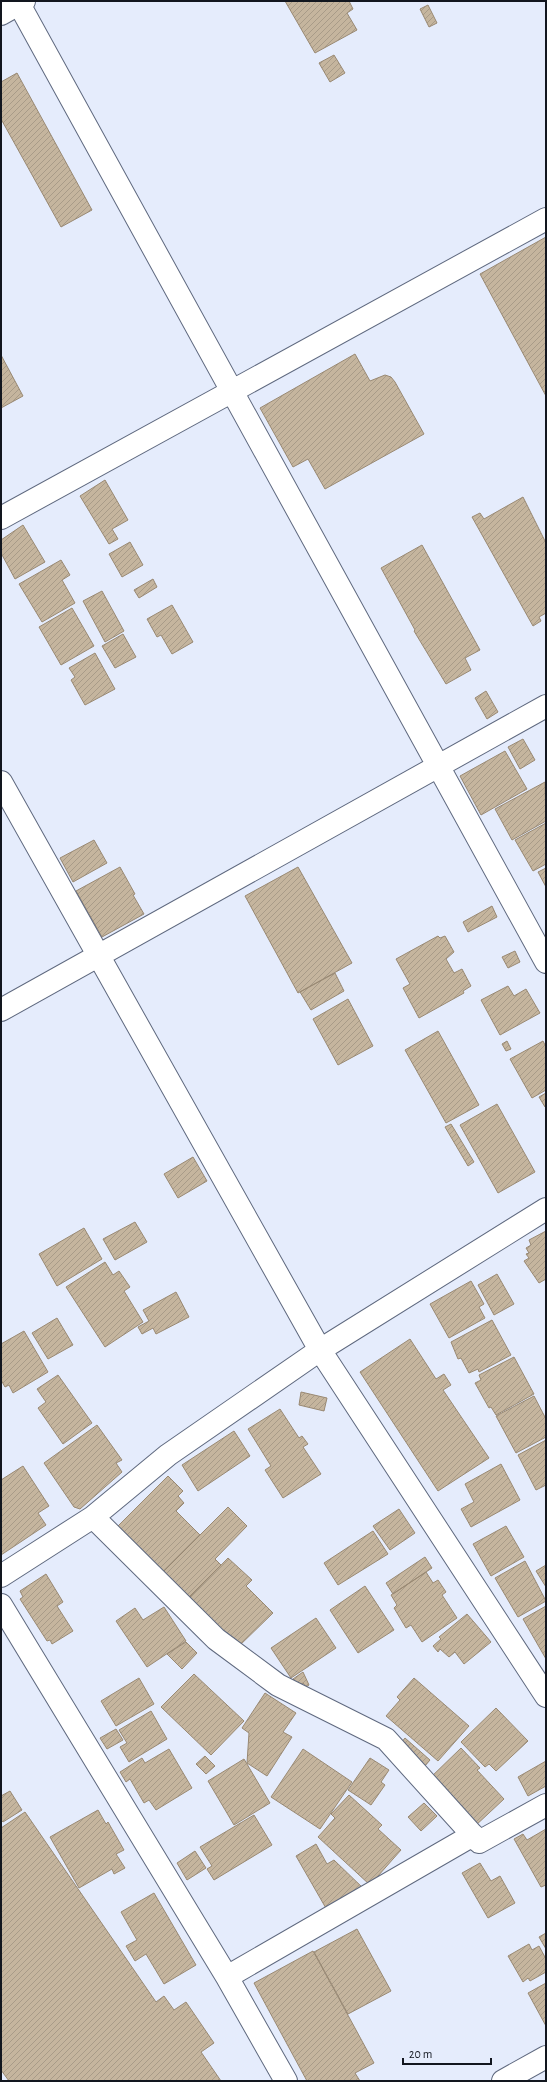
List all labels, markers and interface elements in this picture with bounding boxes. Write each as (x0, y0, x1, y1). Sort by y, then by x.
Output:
scale bar (403, 2040, 491, 2066)
text: 20 m (409, 2048, 432, 2060)

